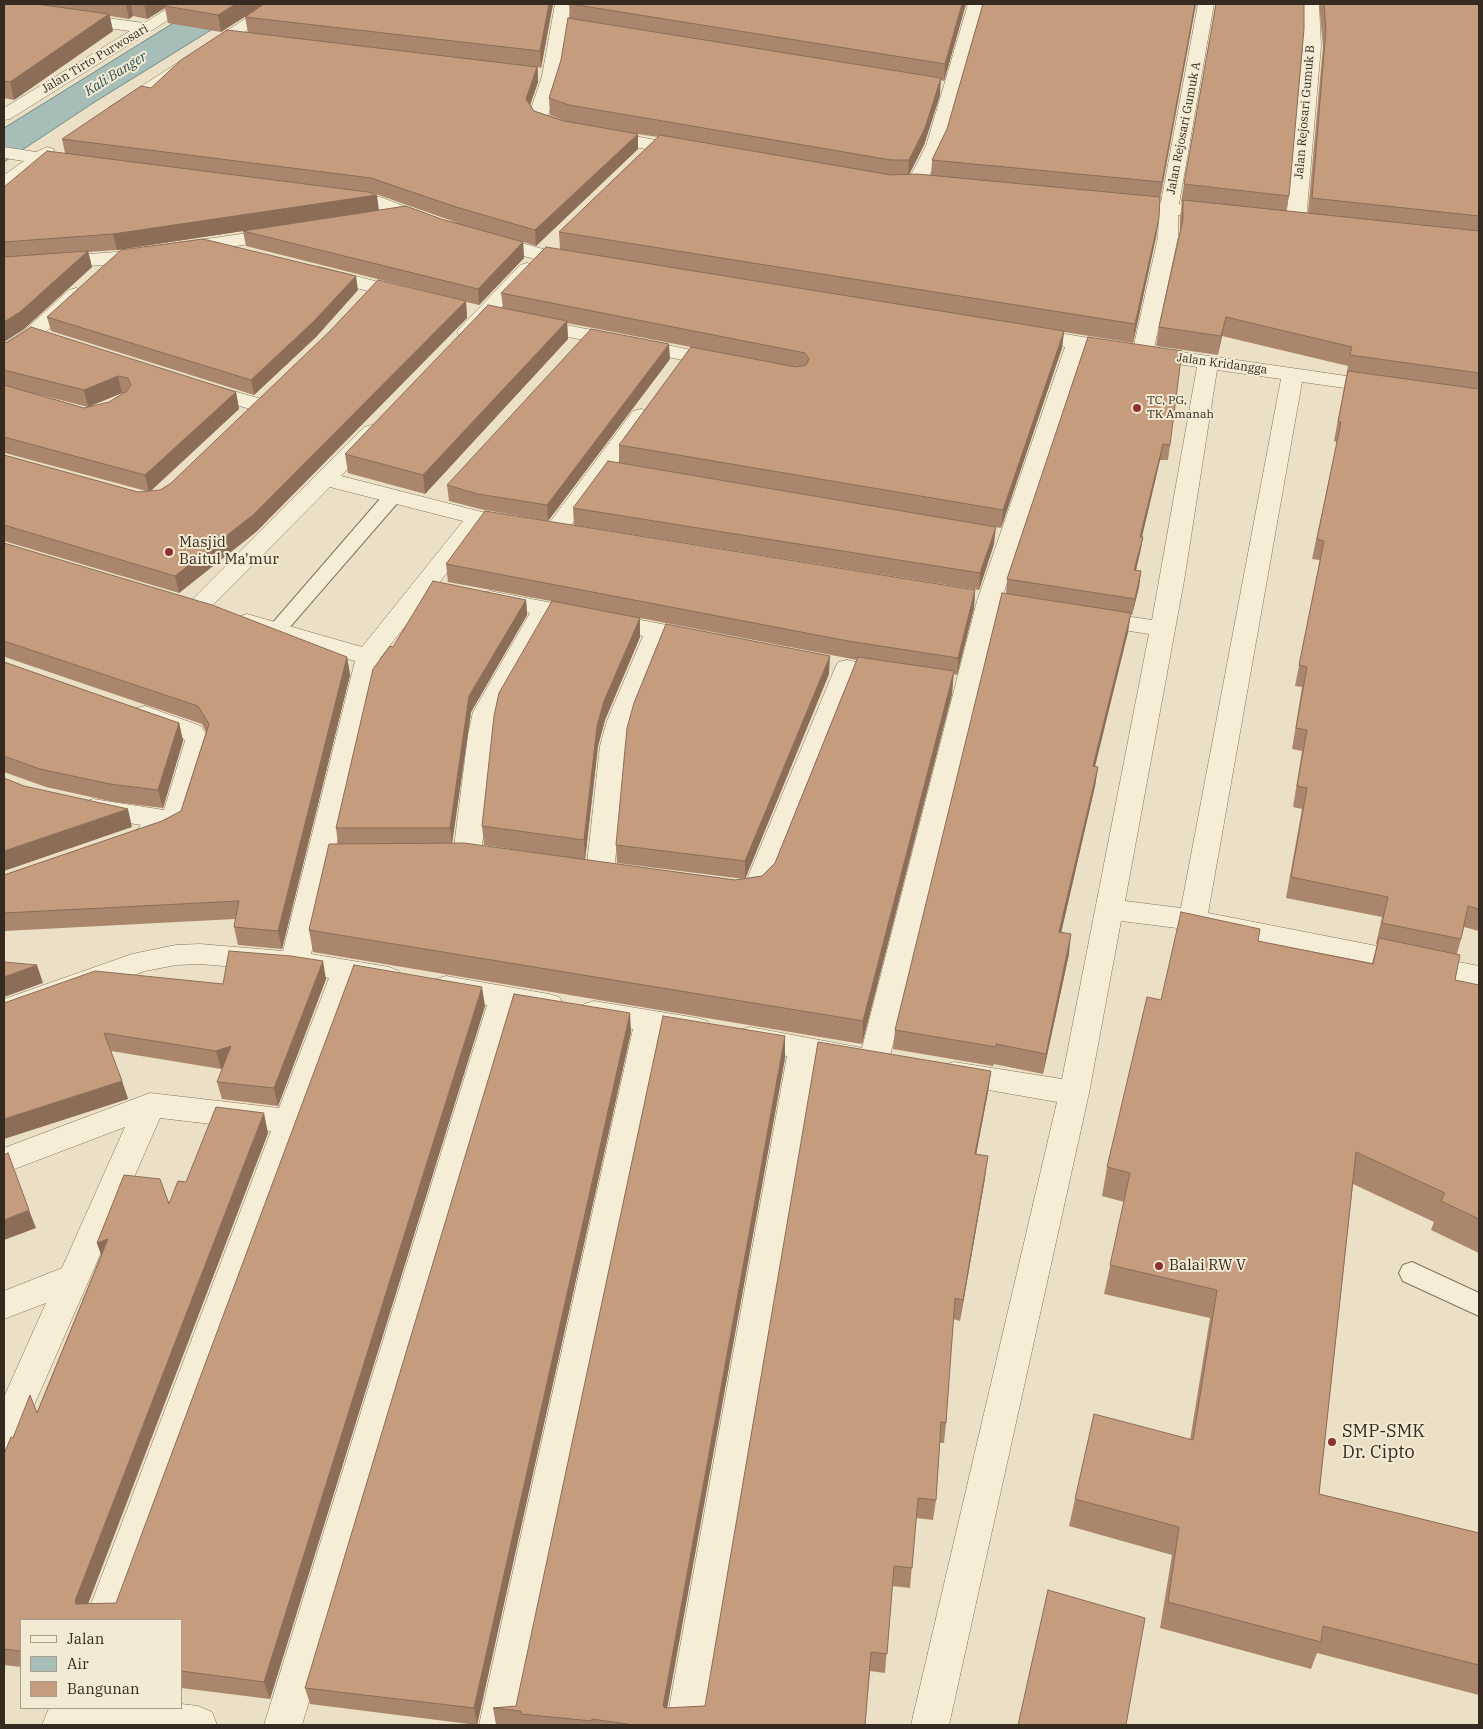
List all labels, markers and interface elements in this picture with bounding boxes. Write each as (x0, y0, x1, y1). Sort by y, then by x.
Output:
street label: Jalan Tirto Purwosari (39, 22, 151, 96)
street label: Jalan Rejosari Gumuk B (1292, 44, 1318, 180)
water label: Kali Banger (82, 48, 150, 100)
street label: Jalan Rejosari Gumuk A (1164, 61, 1204, 195)
street label: Jalan Kridangga (1176, 351, 1268, 377)
place label: TC, PG, TK Amanah (1147, 394, 1214, 422)
marker: TC, PG, TK Amanah (1131, 402, 1143, 414)
place label: Masjid Baitul Ma'mur (179, 534, 279, 569)
marker: Masjid Baitul Ma'mur (163, 546, 175, 558)
place label: Balai RW V (1169, 1257, 1246, 1275)
marker: Balai RW V (1153, 1260, 1165, 1272)
place label: SMP-SMK Dr. Cipto (1342, 1421, 1425, 1464)
marker: SMP-SMK Dr. Cipto (1326, 1436, 1338, 1448)
legend (20, 1619, 182, 1709)
text: Jalan (67, 1629, 104, 1648)
text: Air (67, 1654, 89, 1673)
text: Bangunan (67, 1679, 140, 1698)

